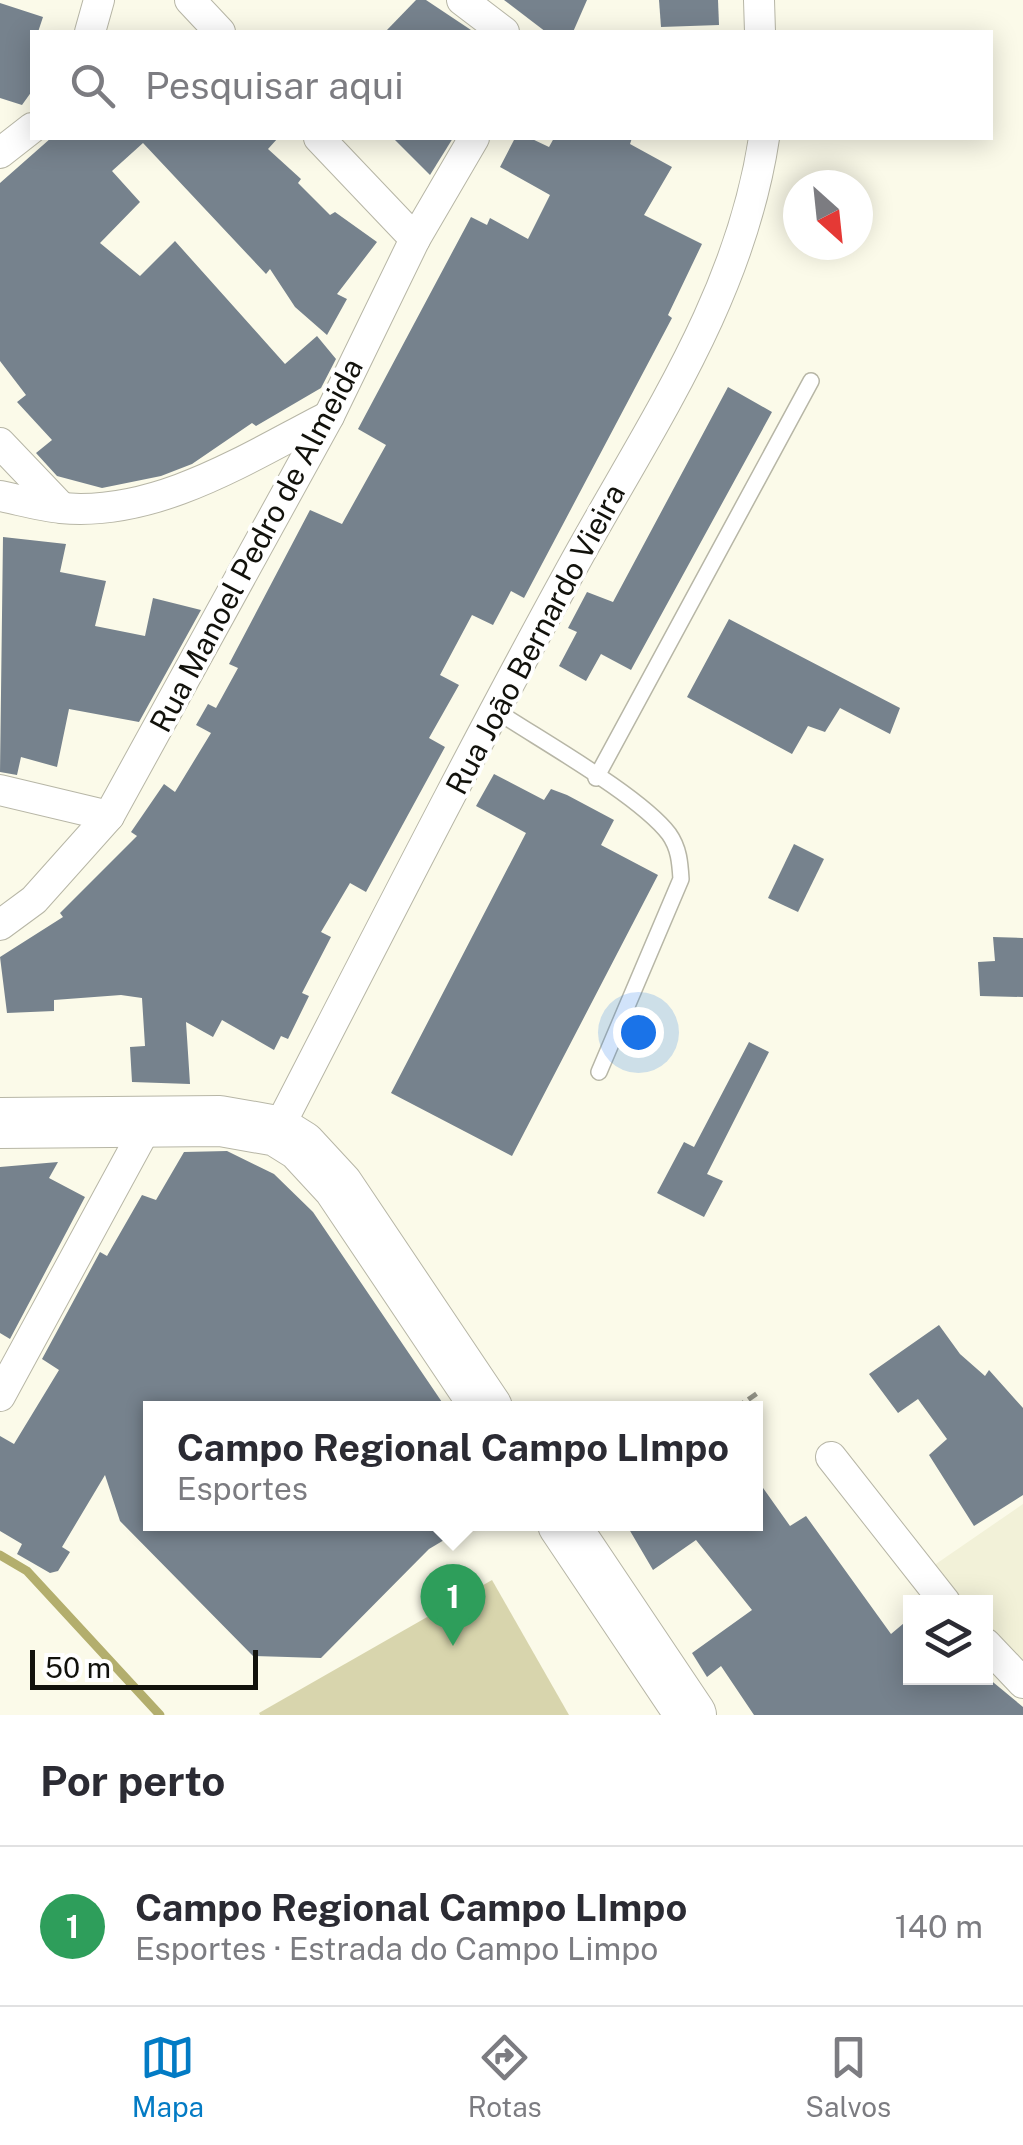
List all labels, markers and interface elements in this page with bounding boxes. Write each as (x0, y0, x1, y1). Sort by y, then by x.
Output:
search box (30, 30, 993, 140)
icon: search (65, 58, 120, 113)
text: Pesquisar aqui (145, 63, 404, 108)
north arrow (783, 170, 873, 260)
street label: Rua Manoel Pedro de Almeida (142, 352, 370, 738)
street label: Rua João Bernardo Vieira (438, 478, 632, 800)
your location (613, 1007, 664, 1058)
popup (143, 1401, 763, 1531)
text: Campo Regional Campo LImpo (177, 1425, 729, 1470)
text: Esportes (177, 1470, 308, 1507)
pin: 1 (420, 1564, 486, 1646)
map controls (903, 1595, 993, 1685)
button: layers (903, 1595, 993, 1685)
scale bar (30, 1645, 258, 1690)
text: 50 m (45, 1651, 111, 1684)
text: Por perto (40, 1756, 225, 1805)
text: Campo Regional Campo LImpo (135, 1885, 687, 1930)
text: 1 (66, 1908, 79, 1945)
text: 140 m (895, 1908, 983, 1945)
text: Esportes · Estrada do Campo Limpo (135, 1930, 658, 1967)
tab: Mapa (132, 2030, 204, 2123)
tab: Rotas (468, 2030, 542, 2123)
tab: Salvos (805, 2030, 891, 2123)

